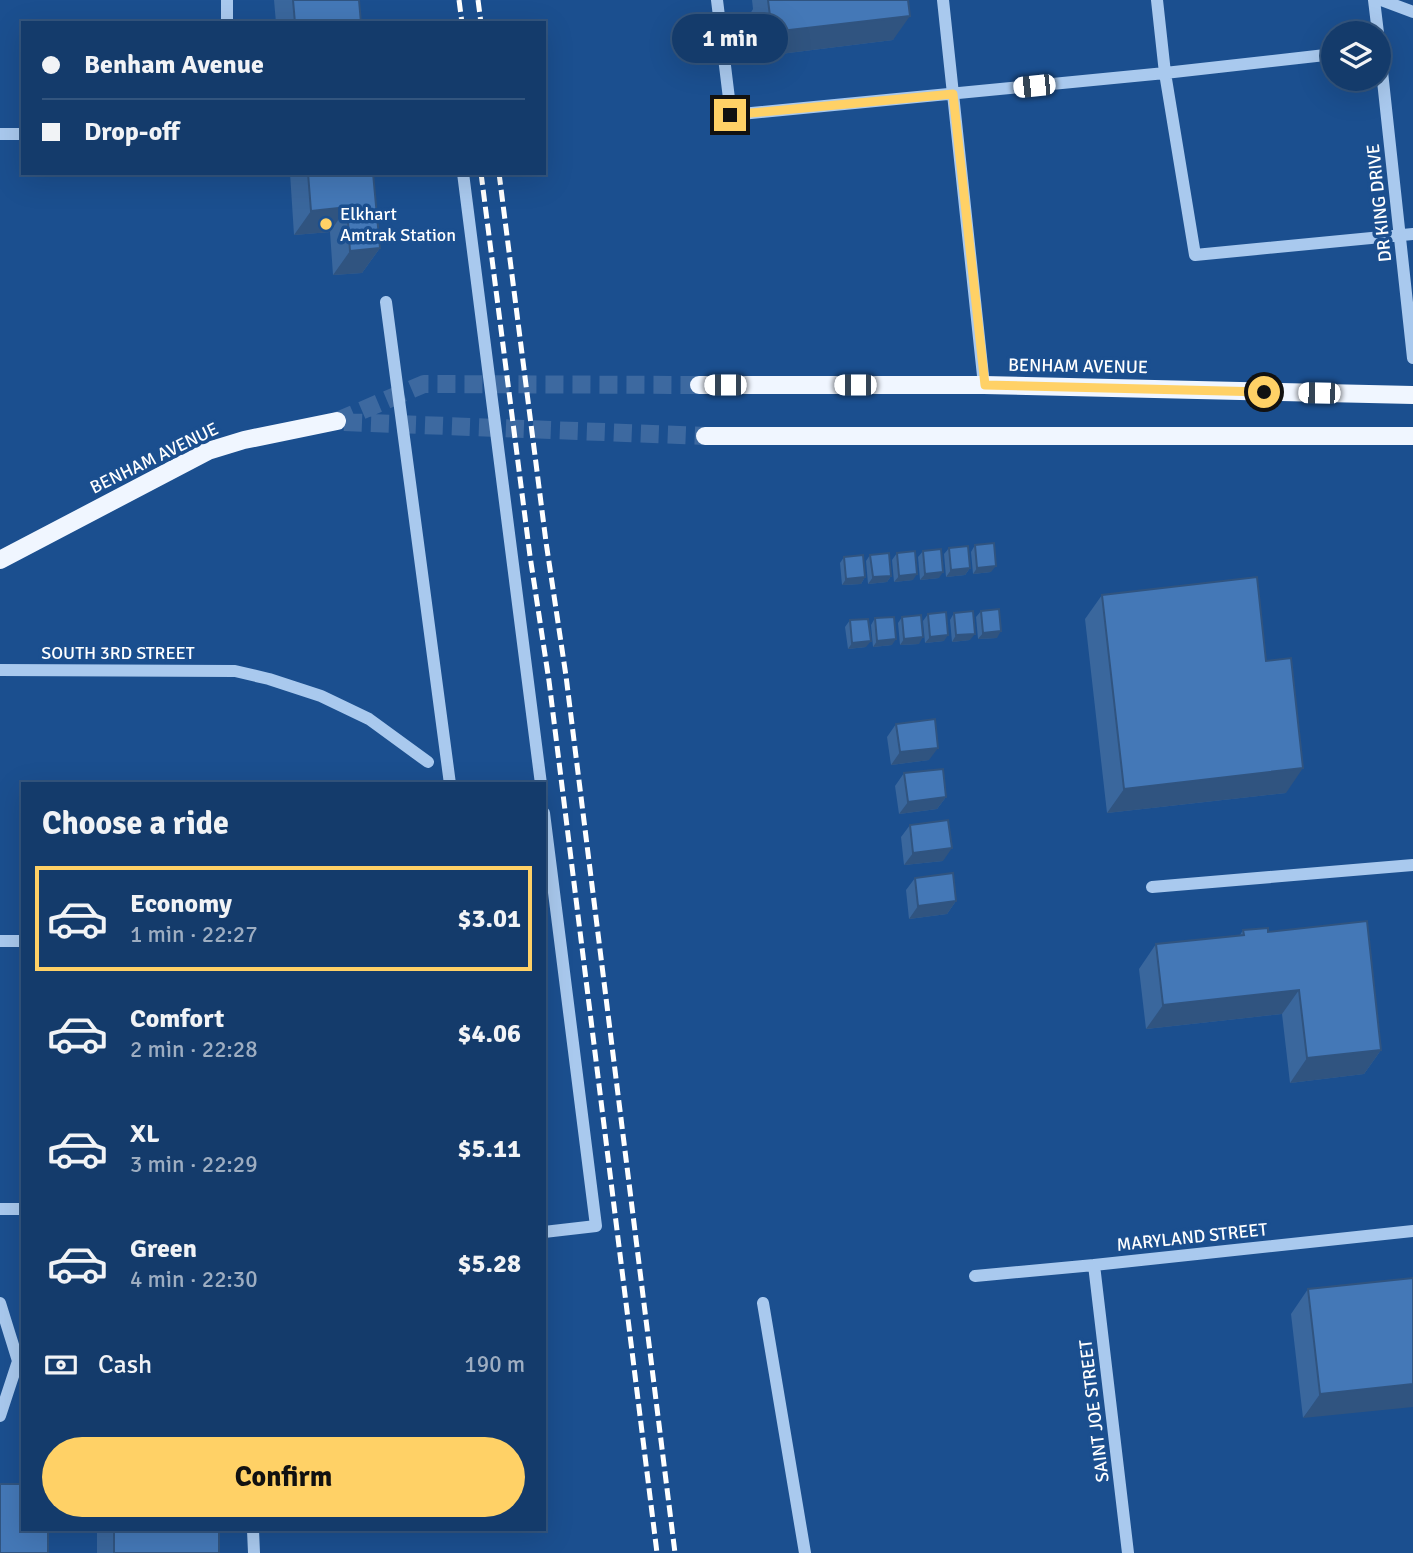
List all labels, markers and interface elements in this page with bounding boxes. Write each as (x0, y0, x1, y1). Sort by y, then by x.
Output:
callout: 1 min (672, 13, 788, 62)
map controls (1321, 21, 1391, 91)
button: layers (1321, 21, 1391, 91)
text: 1 min (702, 24, 758, 53)
text: Benham Avenue (84, 49, 264, 81)
car (1013, 73, 1056, 99)
route end (714, 99, 746, 131)
text: Drop-off (84, 116, 180, 148)
street label: DR KING DRIVE (1362, 143, 1396, 263)
place label: Elkhart Amtrak Station (340, 203, 456, 246)
marker: Elkhart Amtrak Station (318, 216, 334, 232)
street label: BENHAM AVENUE (1008, 354, 1148, 378)
car (705, 375, 747, 396)
car (835, 375, 877, 396)
route start (1248, 376, 1280, 408)
car (1298, 382, 1341, 404)
street label: BENHAM AVENUE (86, 417, 222, 499)
street label: SOUTH 3RD STREET (41, 642, 195, 664)
text: Choose a ride (42, 804, 229, 843)
icon: car (46, 887, 109, 950)
text: Economy (130, 888, 232, 920)
text: $3.01 (457, 903, 521, 935)
text: 1 min · 22:27 (130, 920, 258, 949)
icon: car (46, 1002, 109, 1065)
text: Comfort (130, 1003, 224, 1035)
text: $4.06 (457, 1018, 521, 1050)
text: 2 min · 22:28 (130, 1035, 258, 1064)
icon: car (46, 1117, 109, 1180)
text: XL (130, 1118, 160, 1150)
text: $5.11 (457, 1133, 521, 1165)
text: 3 min · 22:29 (130, 1150, 258, 1179)
street label: MARYLAND STREET (1116, 1218, 1269, 1256)
icon: car (46, 1232, 109, 1295)
text: Green (130, 1233, 197, 1265)
text: $5.28 (457, 1248, 521, 1280)
text: 4 min · 22:30 (130, 1265, 258, 1294)
street label: SAINT JOE STREET (1074, 1338, 1114, 1484)
icon: cash (42, 1346, 80, 1384)
text: Cash (98, 1349, 152, 1381)
text: 190 m (464, 1350, 525, 1379)
button: Confirm (42, 1437, 525, 1517)

